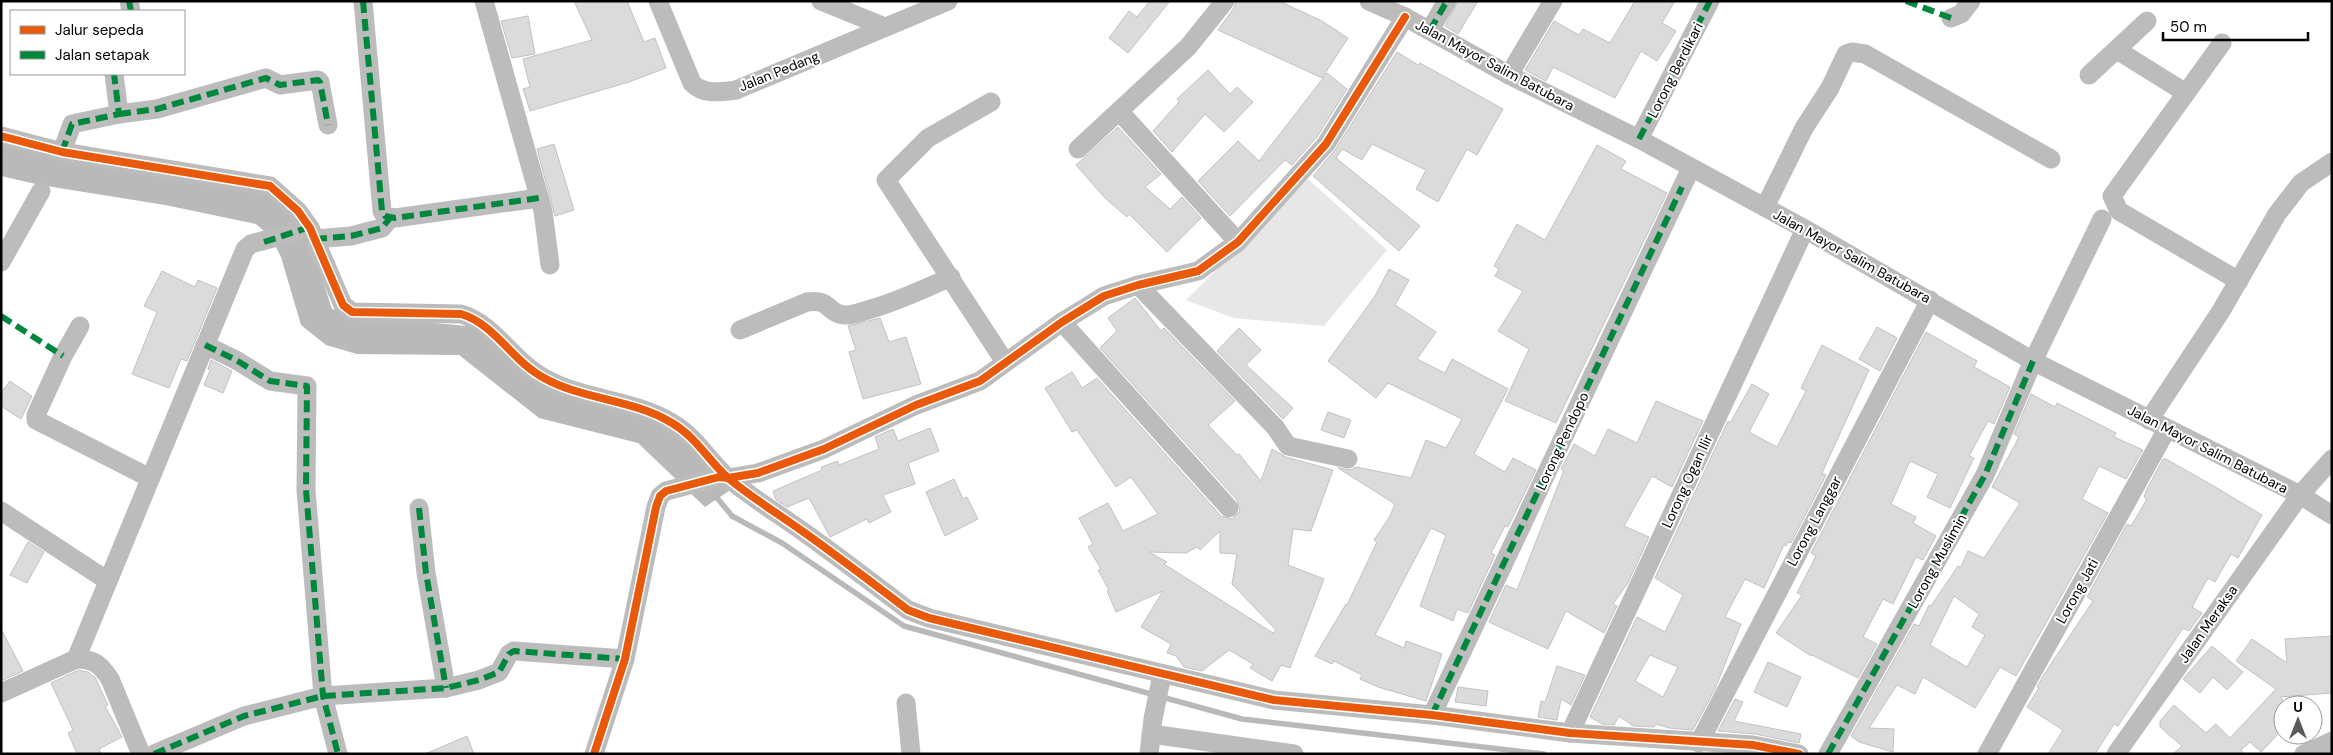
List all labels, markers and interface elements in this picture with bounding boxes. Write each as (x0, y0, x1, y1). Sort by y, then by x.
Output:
legend (10, 10, 185, 75)
scale bar (2163, 10, 2308, 42)
street label: Jalan Mayor Salim Batubara (1412, 15, 1578, 115)
text: 50 m (2170, 17, 2207, 37)
street label: Lorong Berdikari (1643, 19, 1707, 121)
text: Jalur sepeda (55, 20, 144, 40)
text: Jalan setapak (55, 45, 150, 65)
street label: Jalan Pedang (736, 47, 822, 95)
street label: Jalan Mayor Salim Batubara (1770, 205, 1934, 307)
street label: Lorong Pendopo (1531, 389, 1593, 493)
street label: Jalan Mayor Salim Batubara (2125, 401, 2291, 497)
street label: Lorong Ogan Ilir (1657, 431, 1717, 531)
street label: Lorong Langgar (1783, 473, 1845, 569)
street label: Lorong Muslimin (1904, 511, 1970, 611)
street label: Lorong Jati (2052, 555, 2102, 627)
street label: Jalan Meraksa (2175, 582, 2241, 666)
north arrow (2273, 695, 2323, 745)
text: U (2293, 698, 2303, 716)

